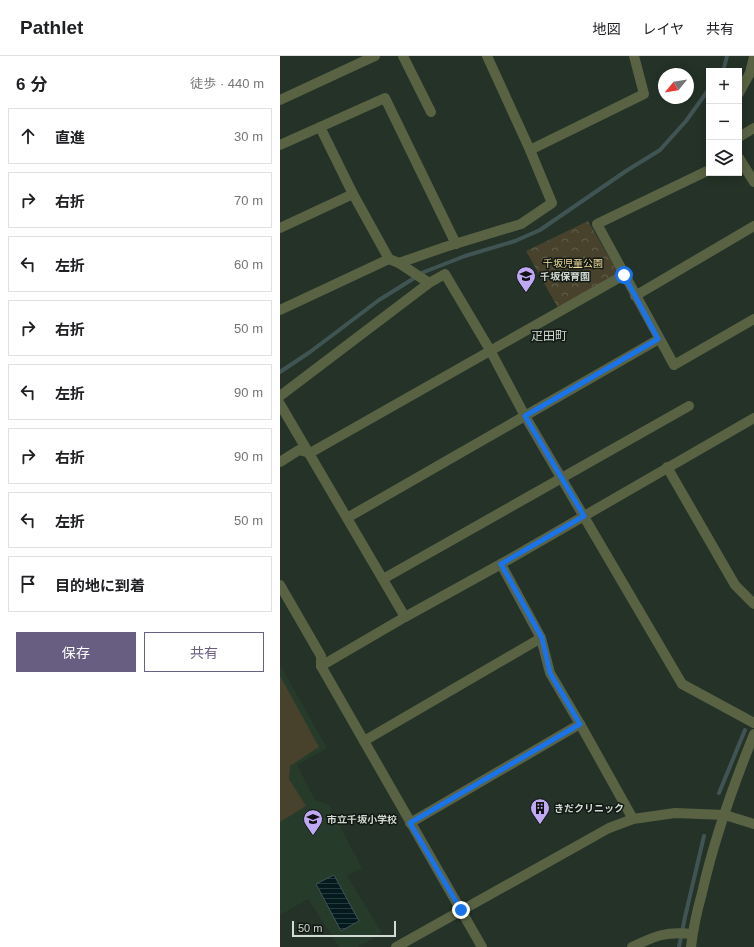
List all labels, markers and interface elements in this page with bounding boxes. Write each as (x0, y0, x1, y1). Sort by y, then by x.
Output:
text: Pathlet (20, 17, 83, 38)
text: 地図 (592, 21, 620, 37)
text: レイヤ (642, 21, 684, 37)
text: 共有 (706, 21, 734, 37)
north arrow (658, 68, 694, 104)
map controls (706, 68, 742, 176)
button: + (706, 68, 742, 104)
text: 6 分 (16, 75, 47, 94)
text: 徒歩 · 440 m (190, 76, 264, 91)
button: − (706, 104, 742, 140)
icon: ahead (17, 125, 39, 147)
text: 直進 (55, 129, 85, 146)
text: 30 m (234, 129, 263, 144)
button: layers (706, 140, 742, 176)
icon: right (17, 189, 39, 211)
text: 右折 (55, 193, 85, 210)
text: 70 m (234, 193, 263, 208)
icon: left (17, 253, 39, 275)
text: 左折 (55, 257, 85, 274)
text: 60 m (234, 257, 263, 272)
park label: 千坂児童公園 (543, 258, 603, 269)
school or university icon: 千坂保育園 (515, 265, 537, 293)
route start (615, 266, 633, 284)
place label: 千坂保育園 (540, 271, 590, 282)
icon: right (17, 317, 39, 339)
text: 右折 (55, 321, 85, 338)
text: 50 m (234, 321, 263, 336)
district label: 疋田町 (531, 329, 567, 343)
icon: left (17, 381, 39, 403)
text: 左折 (55, 385, 85, 402)
text: 90 m (234, 385, 263, 400)
icon: right (17, 445, 39, 467)
text: 右折 (55, 449, 85, 466)
text: 90 m (234, 449, 263, 464)
icon: left (17, 509, 39, 531)
text: 左折 (55, 513, 85, 530)
text: 50 m (234, 513, 263, 528)
icon: arrive (17, 573, 39, 595)
text: 目的地に到着 (55, 577, 145, 594)
button: 保存 (16, 632, 136, 672)
button: 共有 (144, 632, 264, 672)
building icon: きだクリニック (529, 797, 551, 825)
place label: きだクリニック (554, 803, 624, 814)
school or university icon: 市立千坂小学校 (302, 808, 324, 836)
place label: 市立千坂小学校 (327, 814, 397, 825)
route end (452, 901, 470, 919)
scale bar (292, 919, 396, 938)
text: 50 m (298, 922, 322, 934)

